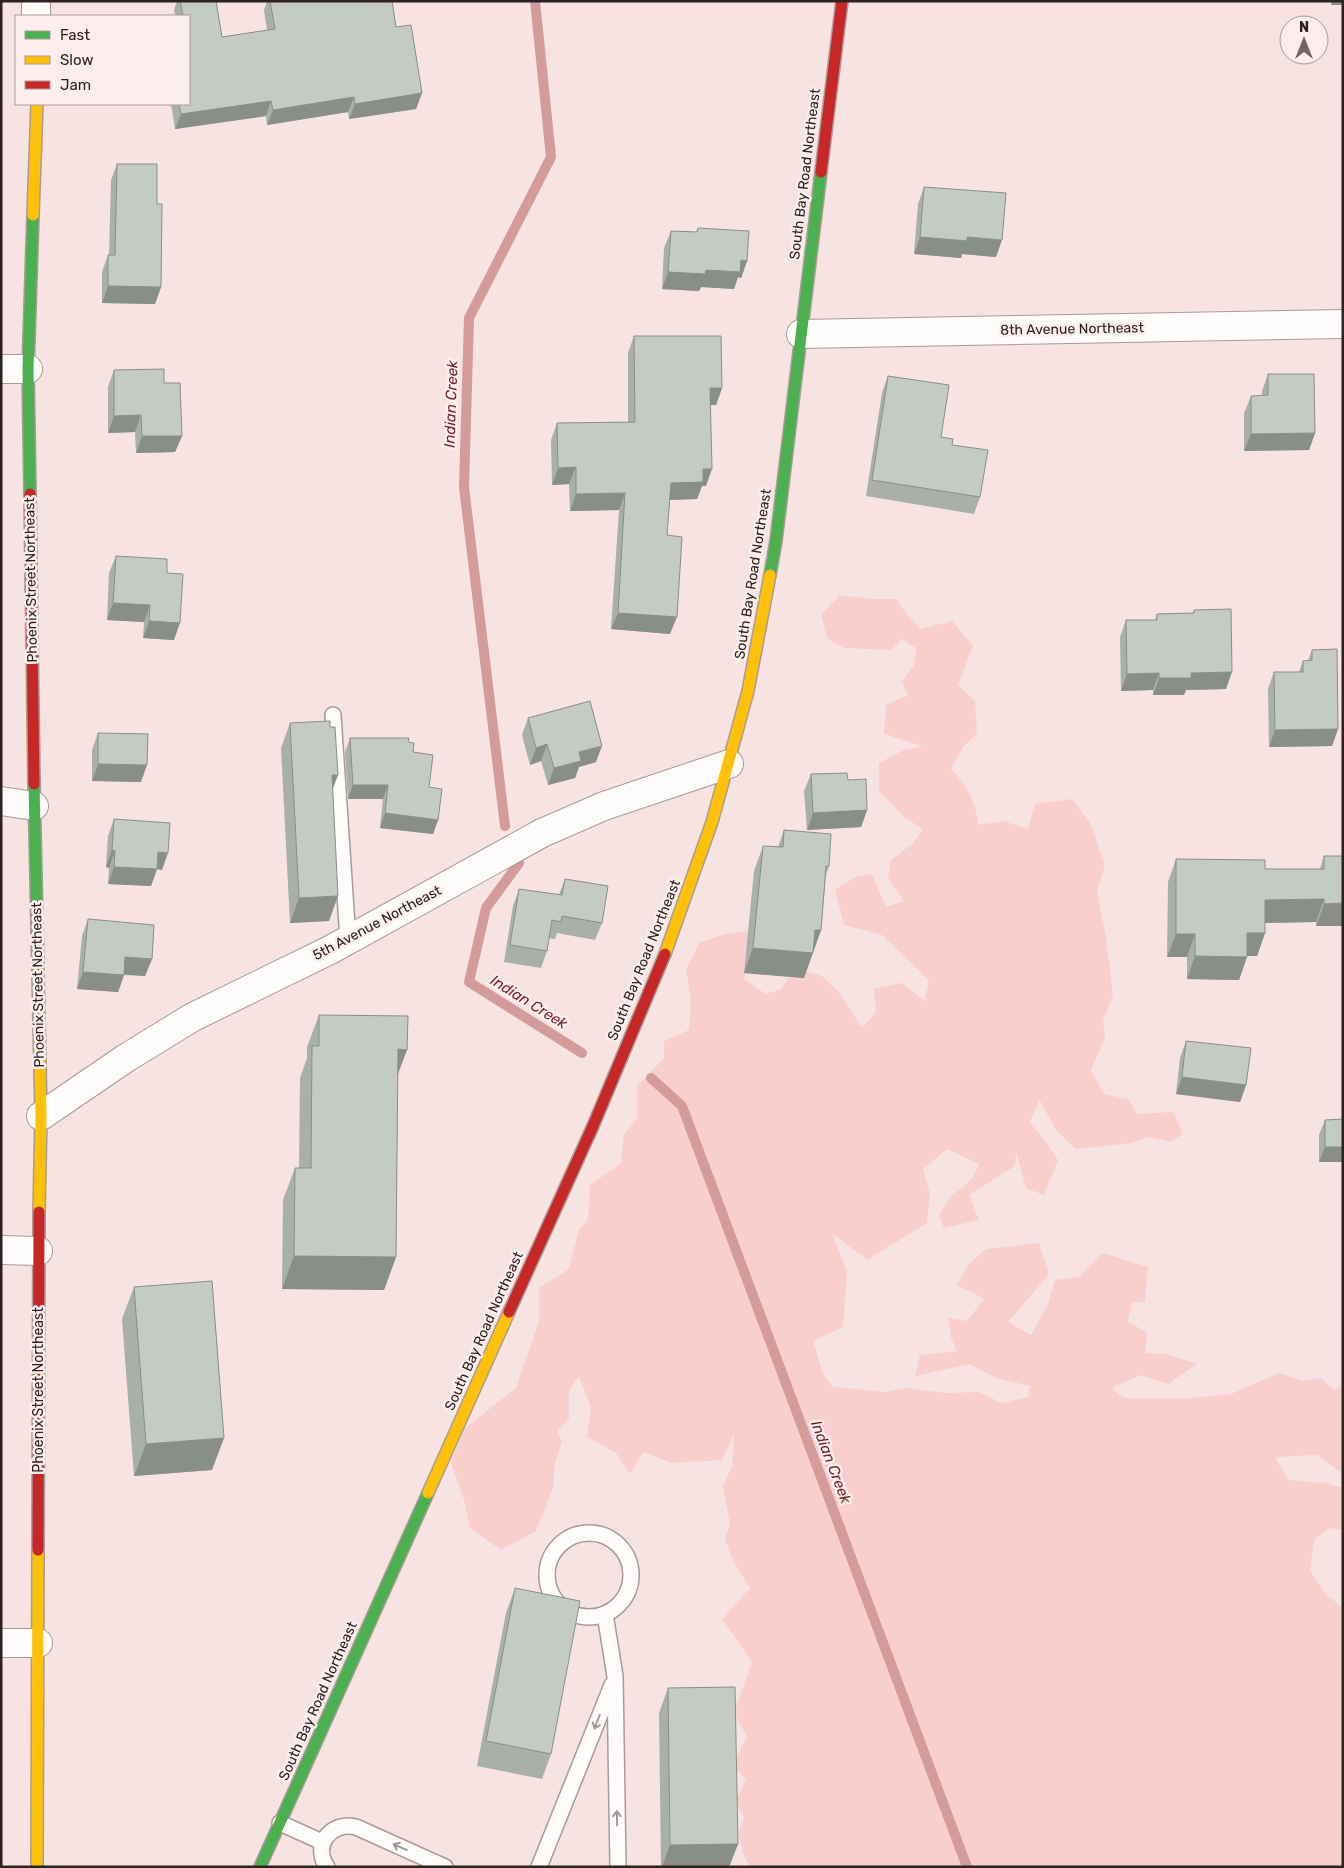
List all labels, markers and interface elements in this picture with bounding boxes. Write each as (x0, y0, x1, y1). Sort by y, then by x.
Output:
legend (15, 15, 190, 105)
north arrow (1279, 15, 1329, 65)
text: N (1299, 19, 1309, 36)
text: Fast (60, 26, 90, 44)
text: Slow (60, 51, 93, 69)
text: Jam (60, 76, 91, 94)
street label: South Bay Road Northeast (786, 87, 824, 260)
street label: 8th Avenue Northeast (1000, 319, 1145, 339)
water label: Indian Creek (440, 360, 462, 448)
street label: South Bay Road Northeast (731, 487, 775, 660)
street label: Phoenix Street Northeast (21, 497, 41, 663)
street label: South Bay Road Northeast (604, 877, 684, 1043)
street label: 5th Avenue Northeast (310, 882, 445, 964)
street label: Phoenix Street Northeast (28, 902, 48, 1068)
water label: Indian Creek (487, 971, 571, 1033)
street label: South Bay Road Northeast (441, 1248, 527, 1413)
street label: Phoenix Street Northeast (30, 1307, 47, 1473)
water label: Indian Creek (807, 1418, 855, 1506)
street label: South Bay Road Northeast (275, 1618, 361, 1783)
one-way arrow (592, 1714, 601, 1729)
one-way arrow (612, 1810, 622, 1826)
one-way arrow (393, 1841, 408, 1851)

